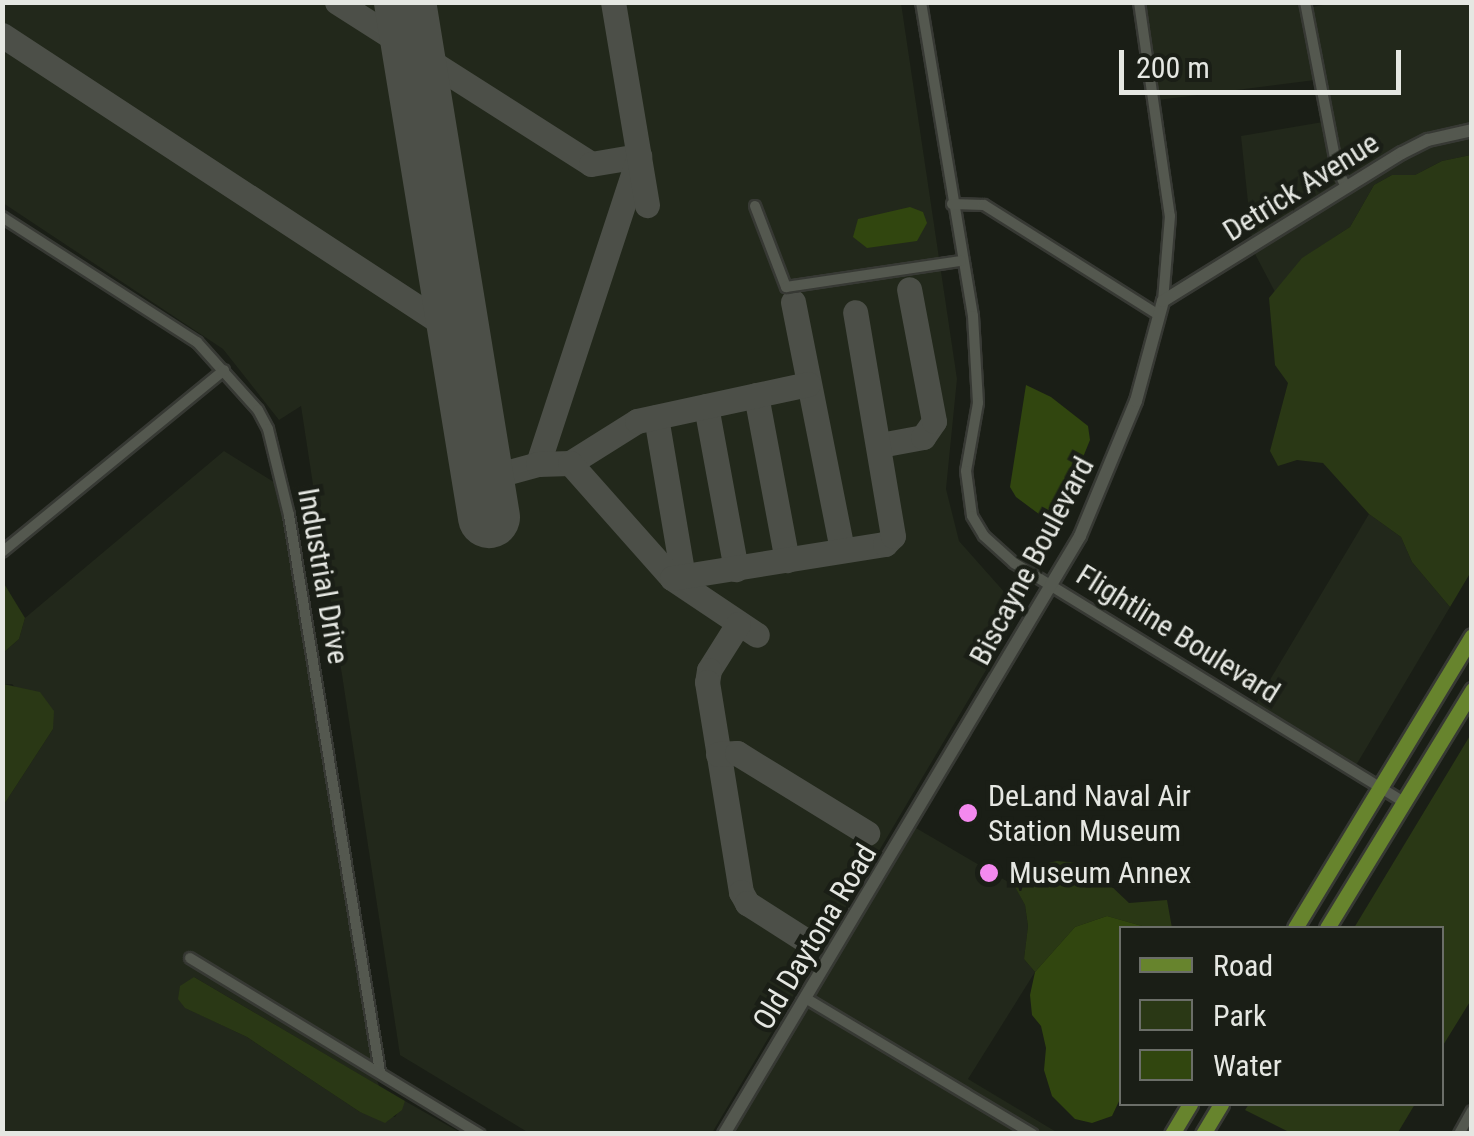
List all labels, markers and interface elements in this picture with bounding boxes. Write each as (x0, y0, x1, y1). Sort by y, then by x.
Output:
scale bar (1124, 30, 1406, 92)
text: 200 m (1136, 50, 1210, 85)
street label: Detrick Avenue (1217, 125, 1385, 249)
street label: Biscayne Boulevard (962, 451, 1102, 671)
street label: Industrial Drive (290, 485, 356, 667)
street label: Flightline Boulevard (1070, 557, 1286, 711)
place label: DeLand Naval Air Station Museum (988, 778, 1191, 848)
marker: DeLand Naval Air Station Museum (957, 802, 979, 824)
street label: Old Daytona Road (745, 838, 885, 1036)
place label: Museum Annex (1009, 855, 1191, 891)
marker: Museum Annex (978, 862, 1000, 884)
legend (1119, 926, 1444, 1106)
text: Road (1213, 948, 1273, 983)
text: Park (1213, 998, 1267, 1033)
text: Water (1213, 1048, 1282, 1083)

